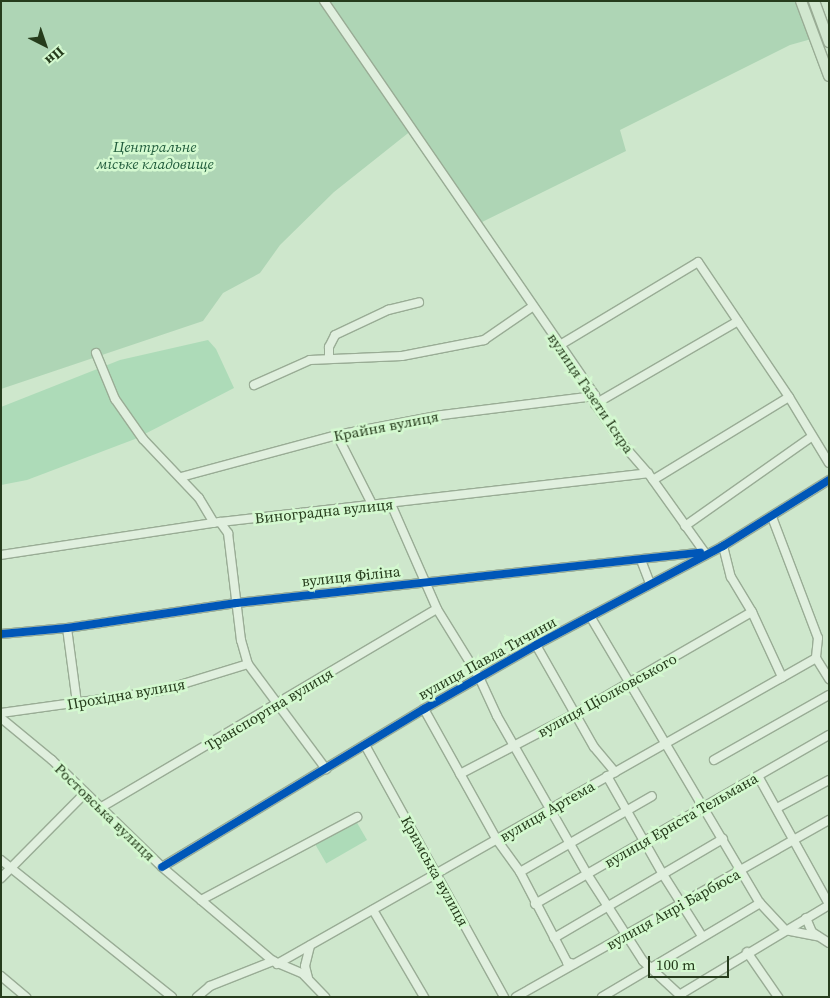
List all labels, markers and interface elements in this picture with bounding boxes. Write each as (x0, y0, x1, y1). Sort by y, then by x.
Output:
north arrow (20, 20, 70, 70)
text: Пн (41, 42, 69, 70)
park label: Центральне міське кладовище (96, 137, 214, 172)
street label: вулиця Газети Іскра (544, 329, 638, 457)
street label: Крайня вулиця (332, 407, 440, 445)
street label: Виноградна вулиця (254, 495, 394, 527)
street label: вулиця Філіна (301, 562, 401, 590)
street label: вулиця Павла Тичини (415, 612, 559, 704)
street label: вулиця Ціолковського (534, 649, 680, 741)
street label: Транспортна вулиця (202, 664, 336, 754)
street label: Прохідна вулиця (66, 675, 186, 713)
street label: Ростовська вулиця (51, 760, 159, 864)
street label: вулиця Ернста Тельмана (601, 769, 761, 871)
street label: вулиця Артема (496, 777, 598, 845)
street label: Кримська вулиця (397, 813, 473, 929)
street label: вулиця Анрі Барбюса (603, 865, 743, 953)
scale bar (650, 946, 731, 978)
text: 100 m (656, 954, 696, 975)

